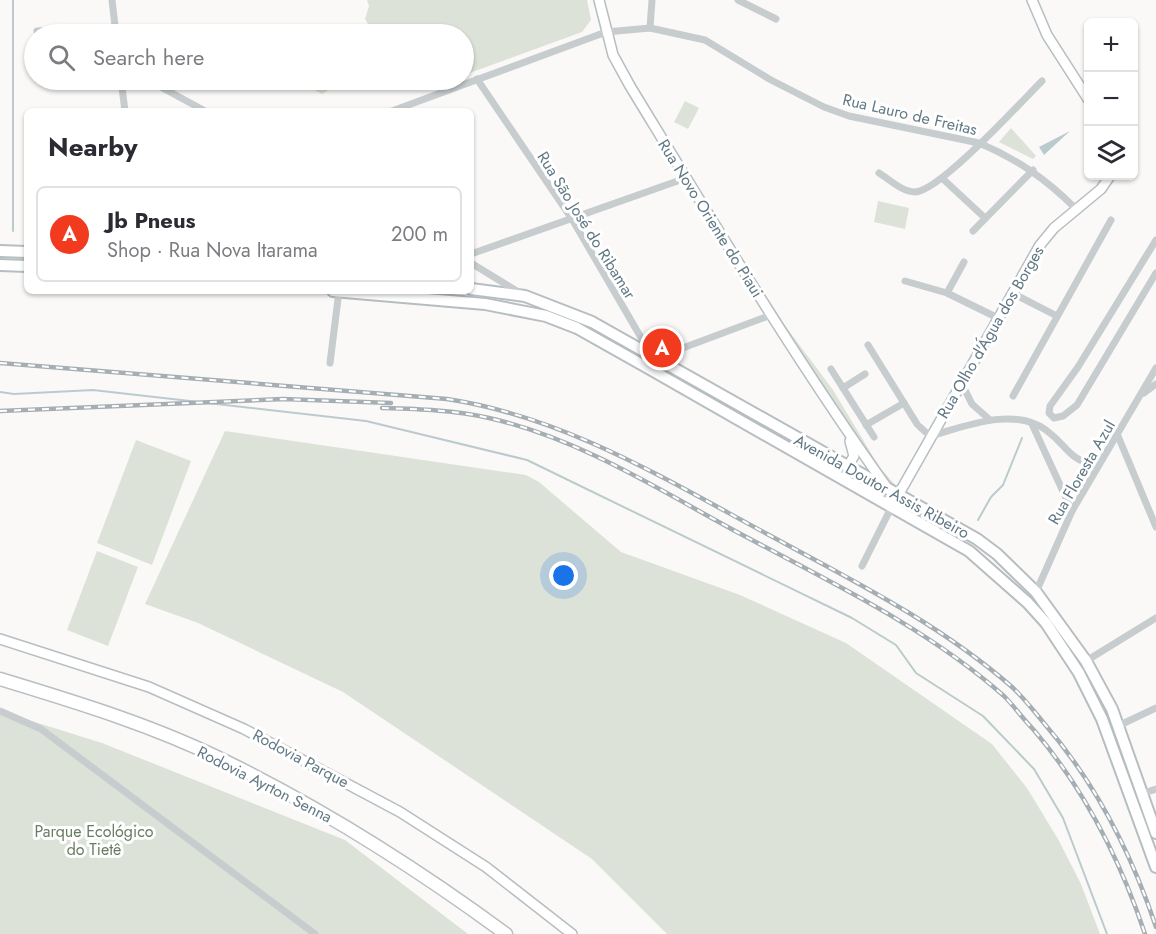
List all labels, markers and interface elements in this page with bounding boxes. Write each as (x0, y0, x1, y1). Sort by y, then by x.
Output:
map controls (1084, 18, 1138, 180)
button: + (1084, 18, 1138, 72)
search box (24, 24, 474, 90)
icon: search (45, 41, 78, 74)
text: Search here (93, 41, 204, 73)
button: − (1084, 72, 1138, 126)
street label: Rua Lauro de Freitas (840, 88, 979, 141)
button: layers (1084, 126, 1138, 180)
text: Nearby (48, 128, 137, 166)
street label: Rua Novo Oriente do Piaui (652, 135, 769, 302)
street label: Rua São José do Ribamar (532, 147, 642, 304)
text: Jb Pneus (107, 204, 196, 236)
text: A (62, 220, 77, 249)
text: 200 m (391, 220, 448, 249)
text: Shop · Rua Nova Itarama (107, 236, 318, 265)
street label: Rua Olho d'Água dos Borges (932, 242, 1049, 423)
pin: A (642, 326, 682, 370)
street label: Rua Floresta Azul (1042, 416, 1121, 529)
street label: Avenida Doutor Assis Ribeiro (790, 429, 974, 544)
your location (549, 561, 578, 590)
street label: Rodovia Parque (249, 723, 353, 793)
street label: Rodovia Ayrton Senna (193, 740, 336, 828)
park label: Parque Ecológico do Tietê (34, 820, 154, 861)

